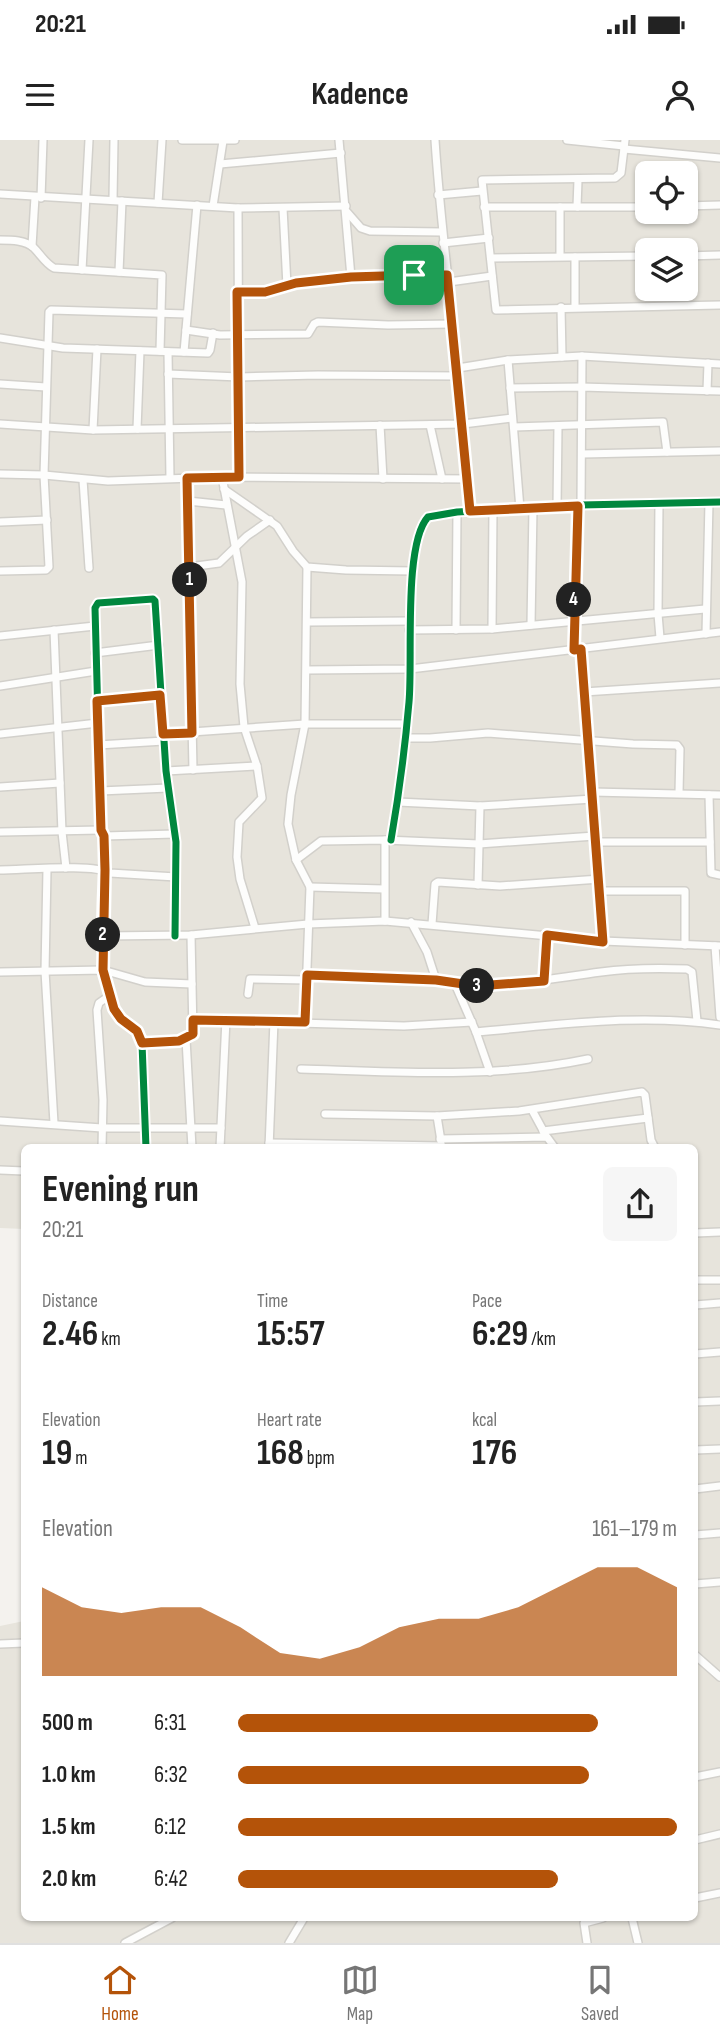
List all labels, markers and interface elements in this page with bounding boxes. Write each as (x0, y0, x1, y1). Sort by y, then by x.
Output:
text: 20:21 (35, 9, 86, 40)
text: Kadence (311, 75, 409, 114)
icon: menu (21, 76, 59, 114)
icon: person (661, 76, 699, 114)
map controls (635, 161, 698, 301)
button: locate (635, 161, 698, 224)
button: layers (635, 238, 698, 301)
pin (384, 245, 444, 305)
icon: arrive (395, 256, 433, 294)
pin: 1 (172, 562, 208, 598)
text: 1 (186, 568, 193, 591)
pin: 4 (556, 582, 592, 617)
text: 4 (569, 588, 578, 611)
pin: 2 (86, 918, 120, 952)
text: 2 (98, 923, 107, 946)
pin: 3 (460, 968, 494, 1004)
text: 3 (472, 974, 481, 997)
text: Evening run (42, 1167, 199, 1212)
button: share (603, 1167, 677, 1241)
text: 20:21 (42, 1216, 83, 1244)
text: Distance (42, 1290, 98, 1313)
text: Time (257, 1290, 288, 1313)
text: Pace (472, 1290, 502, 1313)
text: 2.46 (42, 1313, 98, 1356)
text: 15:57 (257, 1313, 325, 1356)
text: 6:29 (472, 1313, 528, 1356)
text: km (98, 1328, 121, 1351)
text: /km (528, 1328, 556, 1351)
text: Elevation (42, 1409, 101, 1432)
text: Heart rate (257, 1409, 322, 1432)
text: kcal (472, 1409, 497, 1432)
text: 19 (42, 1432, 72, 1475)
text: 168 (257, 1432, 304, 1475)
text: 176 (472, 1432, 517, 1475)
text: m (72, 1447, 88, 1470)
text: bpm (304, 1447, 335, 1470)
text: Elevation (42, 1515, 113, 1543)
text: 161–179 m (592, 1515, 677, 1543)
text: 500 m (42, 1709, 93, 1737)
text: 6:31 (154, 1709, 186, 1737)
text: 1.0 km (42, 1761, 96, 1789)
text: 6:32 (154, 1761, 188, 1789)
text: 1.5 km (42, 1813, 95, 1841)
text: 6:12 (154, 1813, 186, 1841)
text: 2.0 km (42, 1865, 96, 1893)
text: 6:42 (154, 1865, 188, 1893)
tab: Home (101, 1961, 139, 2026)
tab: Map (341, 1961, 379, 2026)
tab: Saved (581, 1961, 619, 2026)

